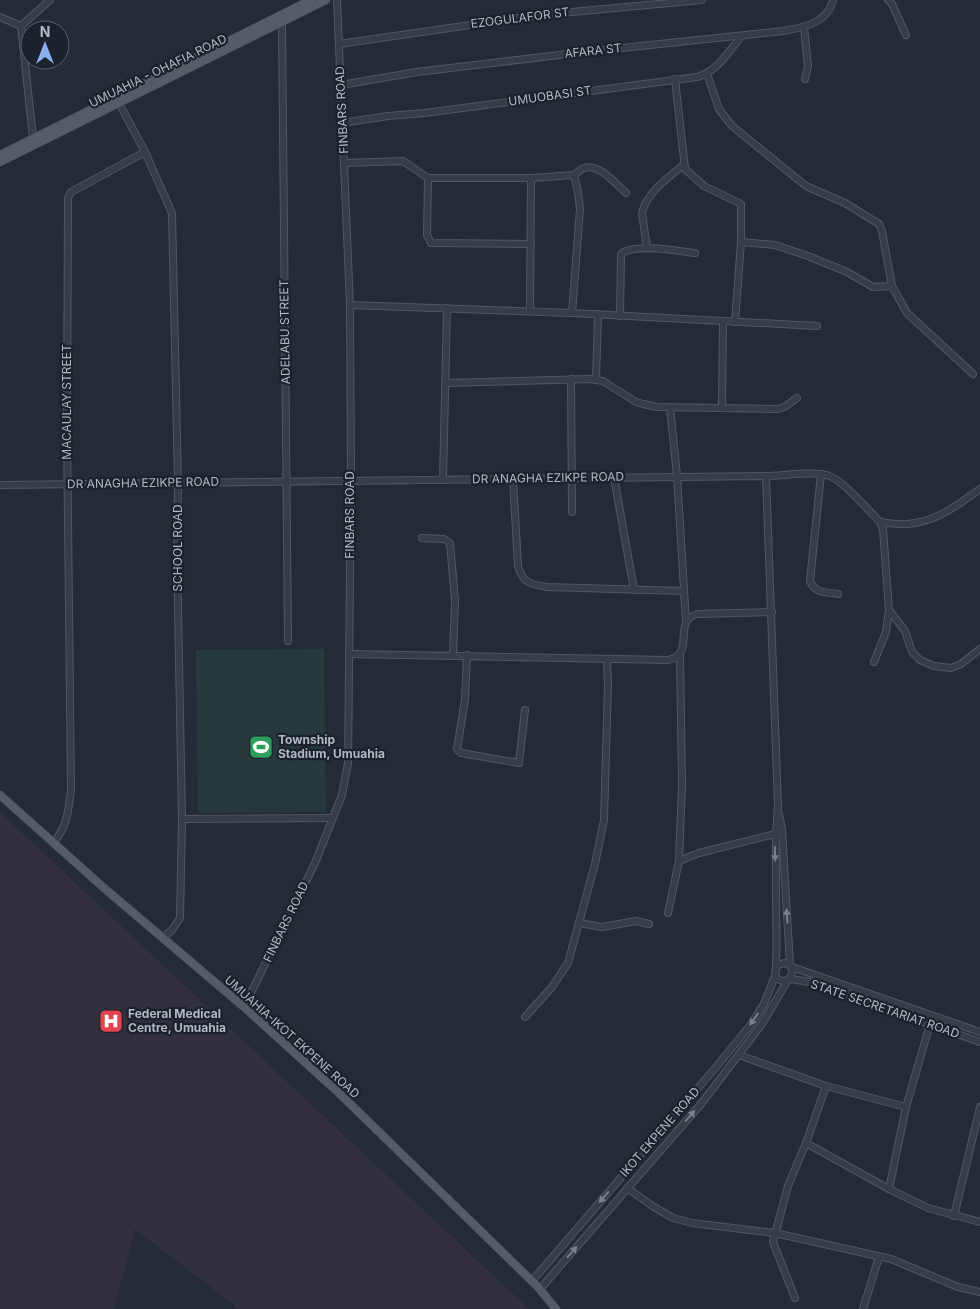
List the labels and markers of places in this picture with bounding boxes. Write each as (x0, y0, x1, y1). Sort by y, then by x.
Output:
place label: Township Stadium, Umuahia (278, 732, 385, 761)
sports icon: Township Stadium, Umuahia (248, 734, 274, 760)
place label: Federal Medical Centre, Umuahia (128, 1006, 226, 1035)
hospital icon: Federal Medical Centre, Umuahia (98, 1008, 124, 1034)

